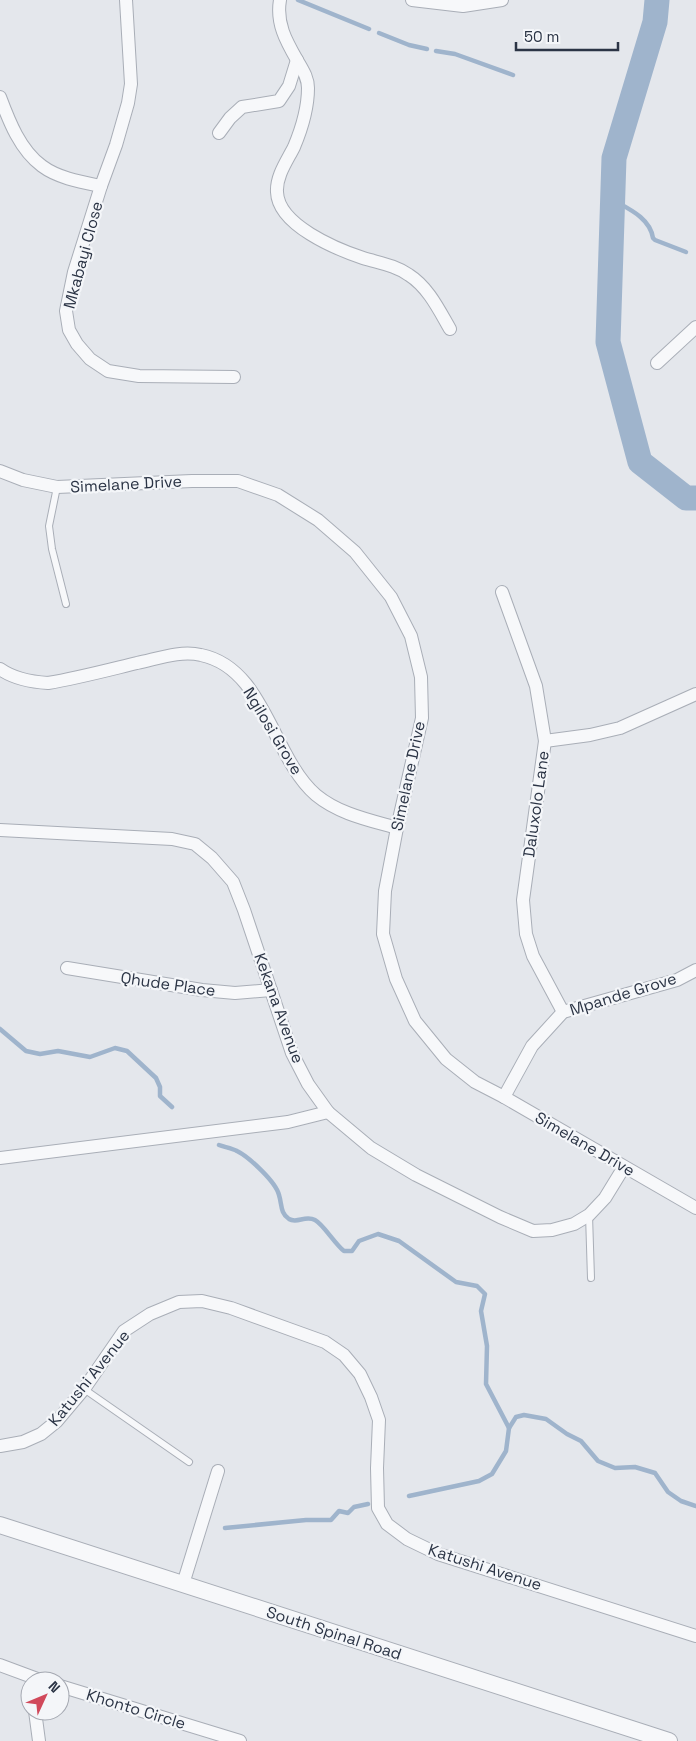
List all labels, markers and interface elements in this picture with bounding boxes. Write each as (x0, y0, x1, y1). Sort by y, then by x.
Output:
scale bar (516, 20, 618, 52)
text: 50 m (524, 27, 559, 46)
street label: Mkabayi Close (59, 199, 107, 311)
street label: Simelane Drive (70, 471, 182, 497)
street label: Ngilosi Grove (239, 683, 307, 779)
street label: Simelane Drive (386, 719, 430, 833)
street label: Daluxolo Lane (518, 749, 554, 859)
street label: Kekana Avenue (249, 950, 309, 1066)
street label: Qhude Place (119, 967, 217, 1001)
street label: Mpande Grove (567, 968, 679, 1020)
street label: Simelane Drive (531, 1107, 639, 1181)
street label: Katushi Avenue (44, 1325, 134, 1431)
street label: Katushi Avenue (426, 1539, 544, 1595)
street label: South Spinal Road (264, 1601, 404, 1665)
north arrow (20, 1671, 70, 1721)
text: N (45, 1677, 64, 1697)
street label: Khonto Circle (84, 1684, 188, 1734)

